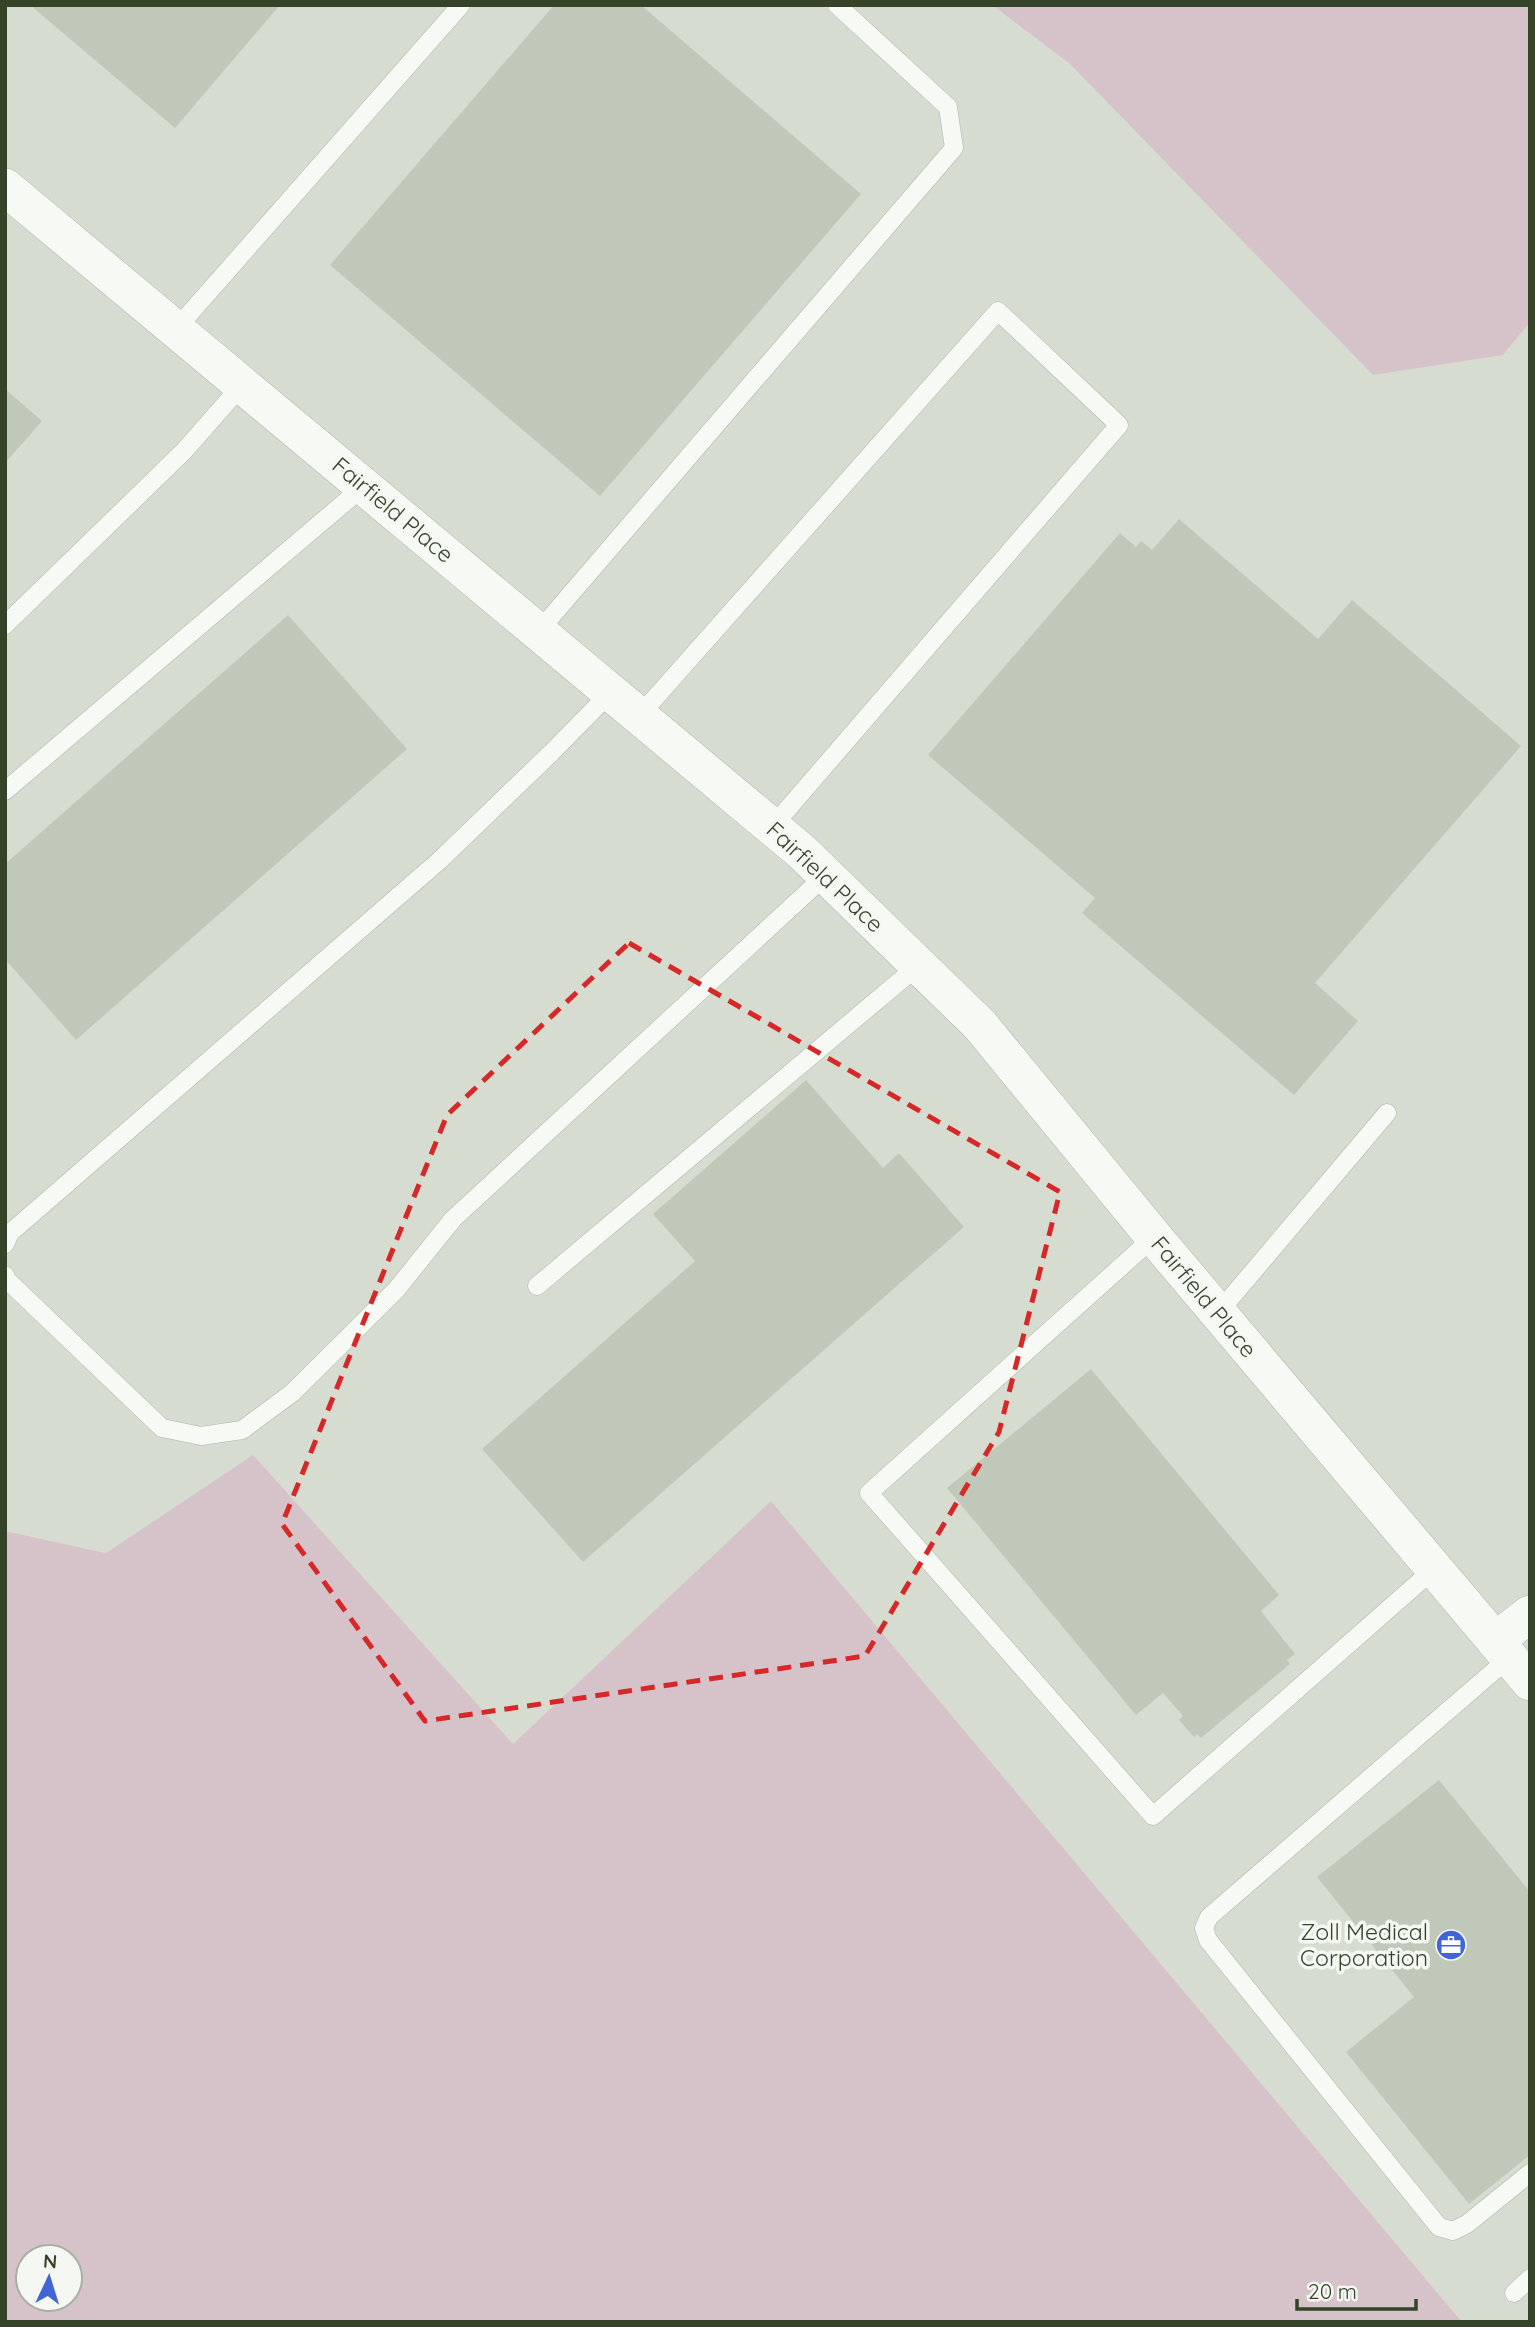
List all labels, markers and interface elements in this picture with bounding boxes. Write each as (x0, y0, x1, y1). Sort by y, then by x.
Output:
street label: Fairfield Place (327, 450, 460, 569)
street label: Fairfield Place (761, 815, 890, 938)
street label: Fairfield Place (1145, 1230, 1264, 1363)
place label: Zoll Medical Corporation (1300, 1917, 1428, 1972)
office icon: Zoll Medical Corporation (1434, 1928, 1468, 1962)
north arrow (14, 2243, 84, 2313)
text: N (42, 2249, 58, 2273)
scale bar (1297, 2268, 1416, 2312)
text: 20 m (1308, 2278, 1357, 2304)

